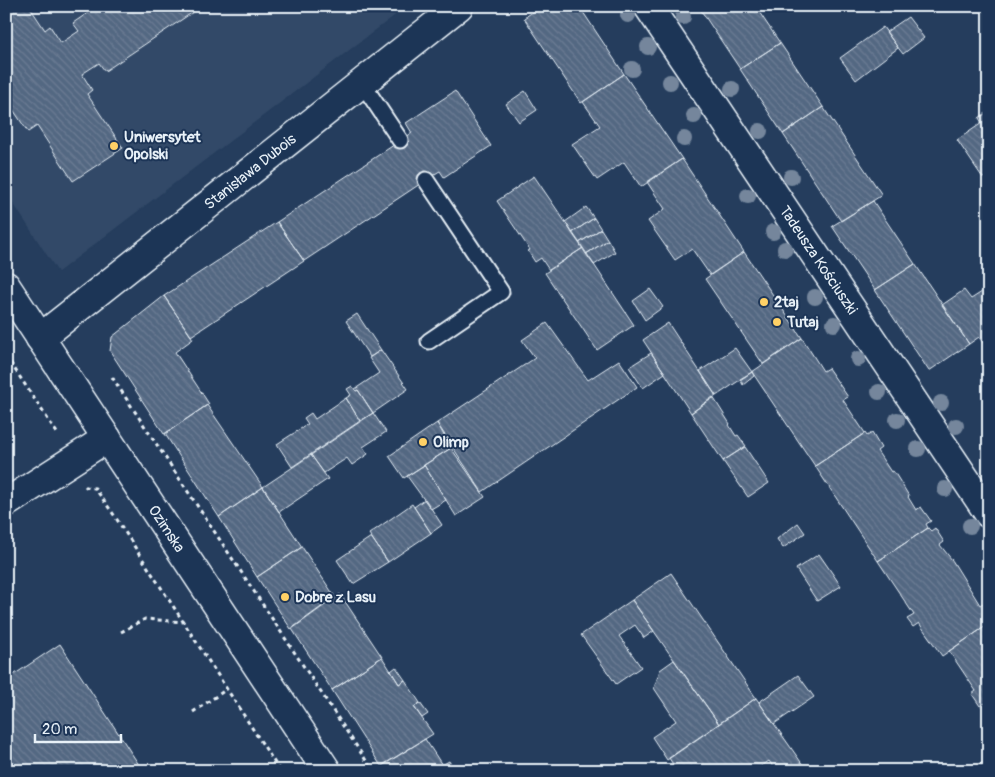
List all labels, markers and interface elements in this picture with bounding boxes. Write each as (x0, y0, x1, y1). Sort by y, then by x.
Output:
place label: Uniwersytet Opolski (124, 128, 202, 164)
street label: Stanisława Dubois (200, 129, 300, 214)
marker: Uniwersytet Opolski (108, 140, 120, 152)
street label: Tadeusza Kościuszki (775, 202, 862, 318)
place label: 2taj (774, 293, 799, 312)
marker: 2taj (758, 296, 770, 308)
place label: Tutaj (786, 313, 819, 332)
marker: Tutaj (771, 316, 783, 328)
place label: Olimp (433, 433, 469, 452)
marker: Olimp (417, 436, 429, 448)
street label: Ozimska (144, 501, 189, 556)
place label: Dobre z Lasu (295, 588, 376, 607)
marker: Dobre z Lasu (279, 591, 291, 603)
scale bar (35, 712, 121, 744)
text: 20 m (42, 720, 77, 739)

